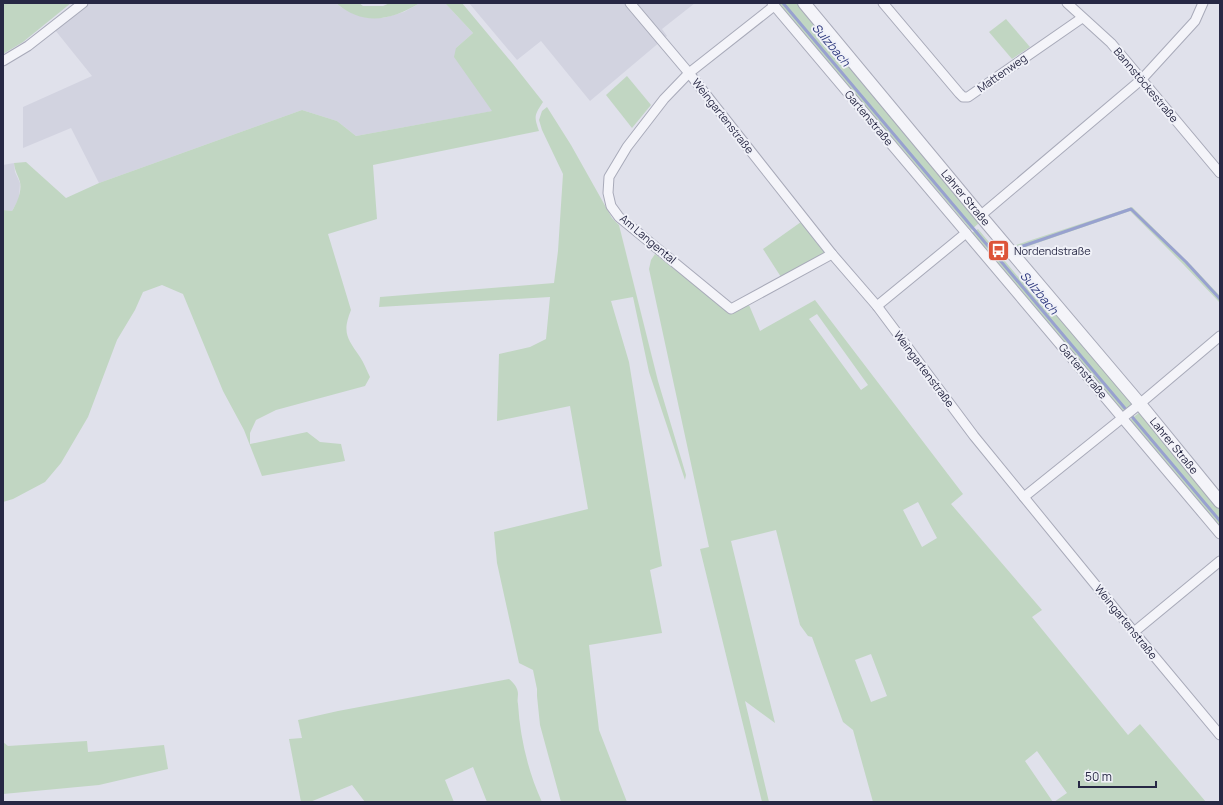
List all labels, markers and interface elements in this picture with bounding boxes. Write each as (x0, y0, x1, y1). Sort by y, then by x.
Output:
water label: Sulzbach (808, 20, 855, 70)
street label: Bannstöckestraße (1111, 44, 1182, 126)
street label: Mattenweg (974, 50, 1030, 95)
street label: Weingartenstraße (689, 75, 758, 157)
street label: Gartenstraße (842, 87, 897, 149)
street label: Lahrer Straße (938, 166, 994, 229)
street label: Am Langental (617, 211, 680, 267)
bus stop icon: Nordendstraße (986, 238, 1012, 264)
place label: Nordendstraße (1014, 243, 1091, 258)
water label: Sulzbach (1016, 268, 1063, 318)
street label: Weingartenstraße (891, 328, 958, 410)
street label: Gartenstraße (1056, 340, 1111, 402)
street label: Lahrer Straße (1147, 414, 1202, 477)
street label: Weingartenstraße (1092, 581, 1161, 663)
scale bar (1079, 763, 1156, 789)
text: 50 m (1085, 768, 1112, 785)

